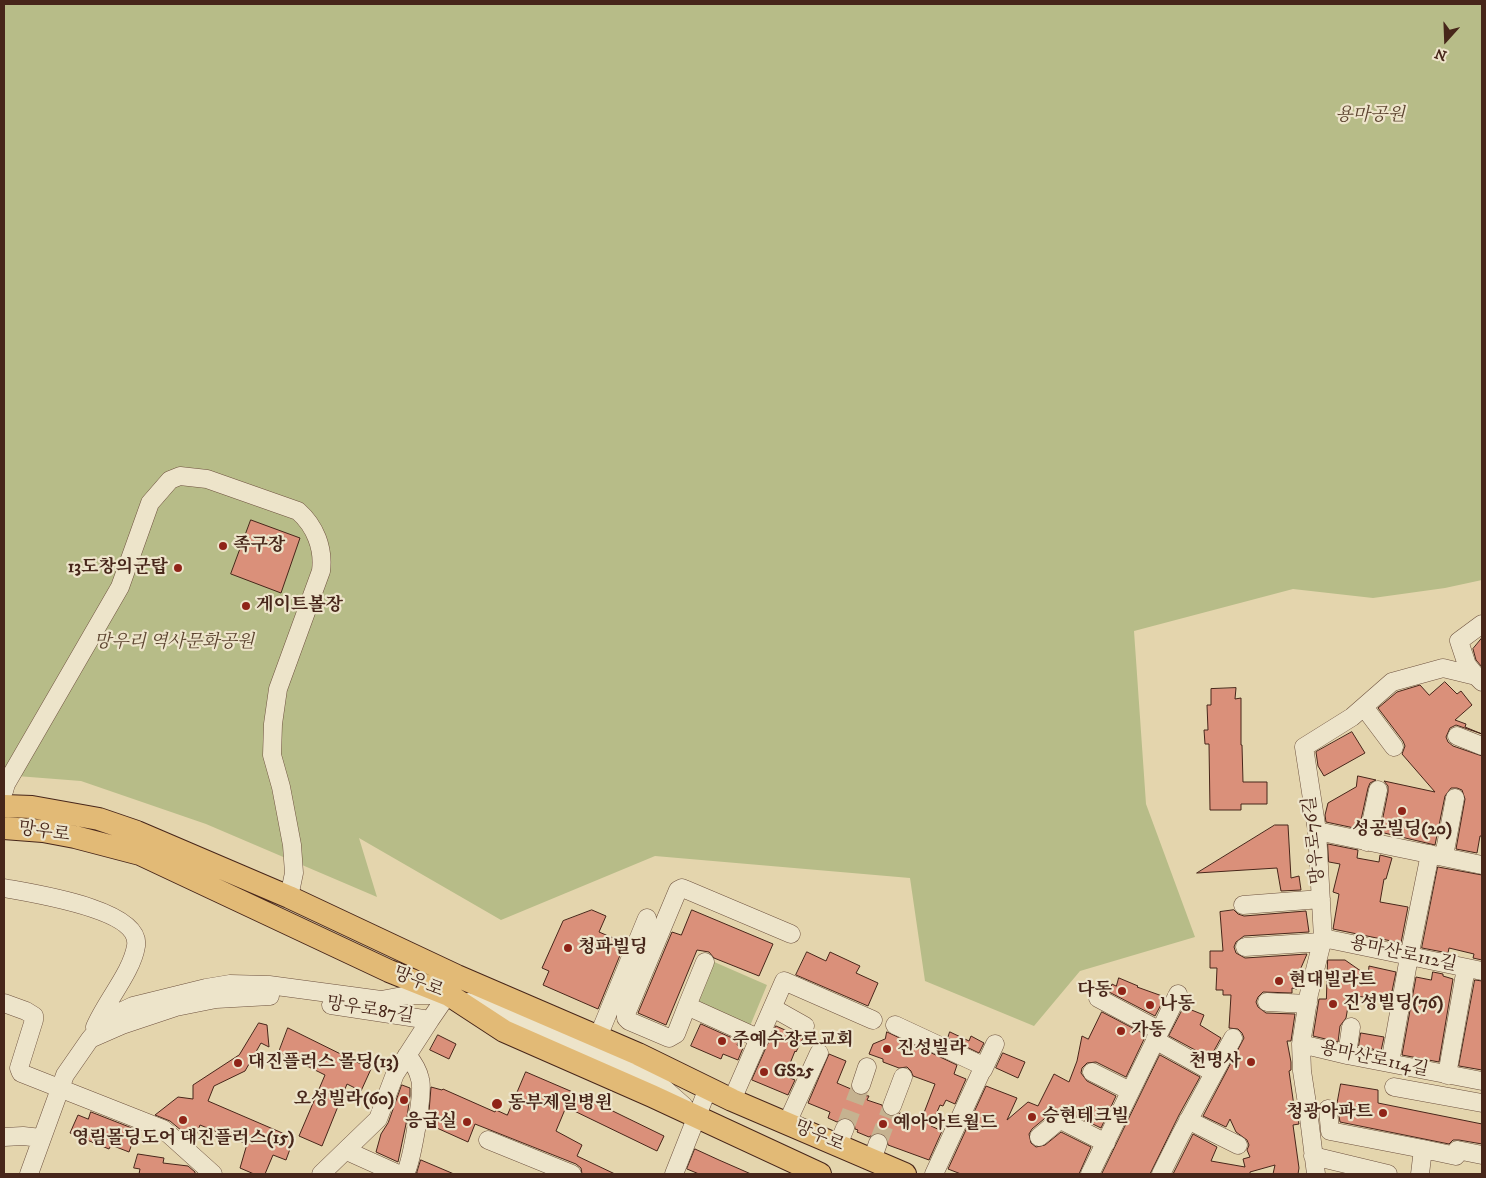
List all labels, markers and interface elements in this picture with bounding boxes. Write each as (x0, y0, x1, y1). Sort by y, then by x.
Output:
north arrow (1421, 15, 1471, 65)
text: N (1432, 44, 1449, 65)
park label: 용마공원 (1335, 105, 1405, 127)
place label: 족구장 (233, 535, 285, 557)
marker: 족구장 (217, 540, 229, 552)
place label: 13도창의군탑 (68, 557, 168, 579)
marker: 13도창의군탑 (172, 562, 184, 574)
place label: 게이트볼장 (256, 595, 343, 617)
marker: 게이트볼장 (240, 600, 252, 612)
park label: 망우리 역사문화공원 (94, 632, 254, 654)
street label: 망우로76길 (1300, 795, 1330, 885)
marker: 성공빌딩(20) (1396, 805, 1408, 817)
street label: 망우로 (17, 819, 71, 847)
place label: 성공빌딩(20) (1352, 819, 1452, 841)
street label: 용마산로112길 (1347, 933, 1459, 977)
place label: 청파빌딩 (578, 937, 648, 959)
marker: 청파빌딩 (562, 942, 574, 954)
street label: 망우로 (390, 963, 446, 1003)
place label: 현대빌라트 (1289, 970, 1376, 992)
marker: 현대빌라트 (1273, 975, 1285, 987)
place label: 다동 (1077, 980, 1112, 1002)
marker: 다동 (1116, 985, 1128, 997)
street label: 망우로87길 (325, 993, 415, 1029)
place label: 진성빌딩(76) (1343, 993, 1443, 1015)
place label: 나동 (1160, 994, 1195, 1016)
marker: 진성빌딩(76) (1327, 998, 1339, 1010)
marker: 나동 (1144, 999, 1156, 1011)
place label: 가동 (1131, 1020, 1166, 1042)
marker: 가동 (1115, 1025, 1127, 1037)
place label: 주예수장로교회 (732, 1030, 854, 1052)
marker: 주예수장로교회 (716, 1035, 728, 1047)
place label: 진성빌라 (897, 1038, 967, 1060)
street label: 용마산로114길 (1318, 1038, 1430, 1082)
marker: 진성빌라 (881, 1043, 893, 1055)
place label: 천명사 (1189, 1051, 1241, 1073)
place label: 대진플러스 몰딩(13) (248, 1052, 399, 1074)
marker: 천명사 (1245, 1056, 1257, 1068)
marker: 대진플러스 몰딩(13) (232, 1057, 244, 1069)
place label: GS25 (774, 1061, 814, 1083)
marker: GS25 (758, 1066, 770, 1078)
place label: 오성빌라(60) (293, 1089, 394, 1111)
place label: 동부제일병원 (508, 1093, 612, 1115)
marker: 오성빌라(60) (398, 1094, 410, 1106)
marker: 동부제일병원 (490, 1097, 504, 1111)
place label: 청광아파트 (1286, 1102, 1373, 1124)
place label: 승현테크빌 (1042, 1106, 1129, 1128)
marker: 청광아파트 (1377, 1107, 1389, 1119)
place label: 응급실 (405, 1111, 457, 1133)
marker: 승현테크빌 (1026, 1111, 1038, 1123)
place label: 예아아트월드 (893, 1113, 997, 1135)
marker: 영림몰딩도어 대진플러스(15) (177, 1114, 189, 1126)
marker: 응급실 (461, 1116, 473, 1128)
street label: 망우로 (791, 1117, 847, 1157)
marker: 예아아트월드 (877, 1118, 889, 1130)
place label: 영림몰딩도어 대진플러스(15) (72, 1128, 294, 1150)

